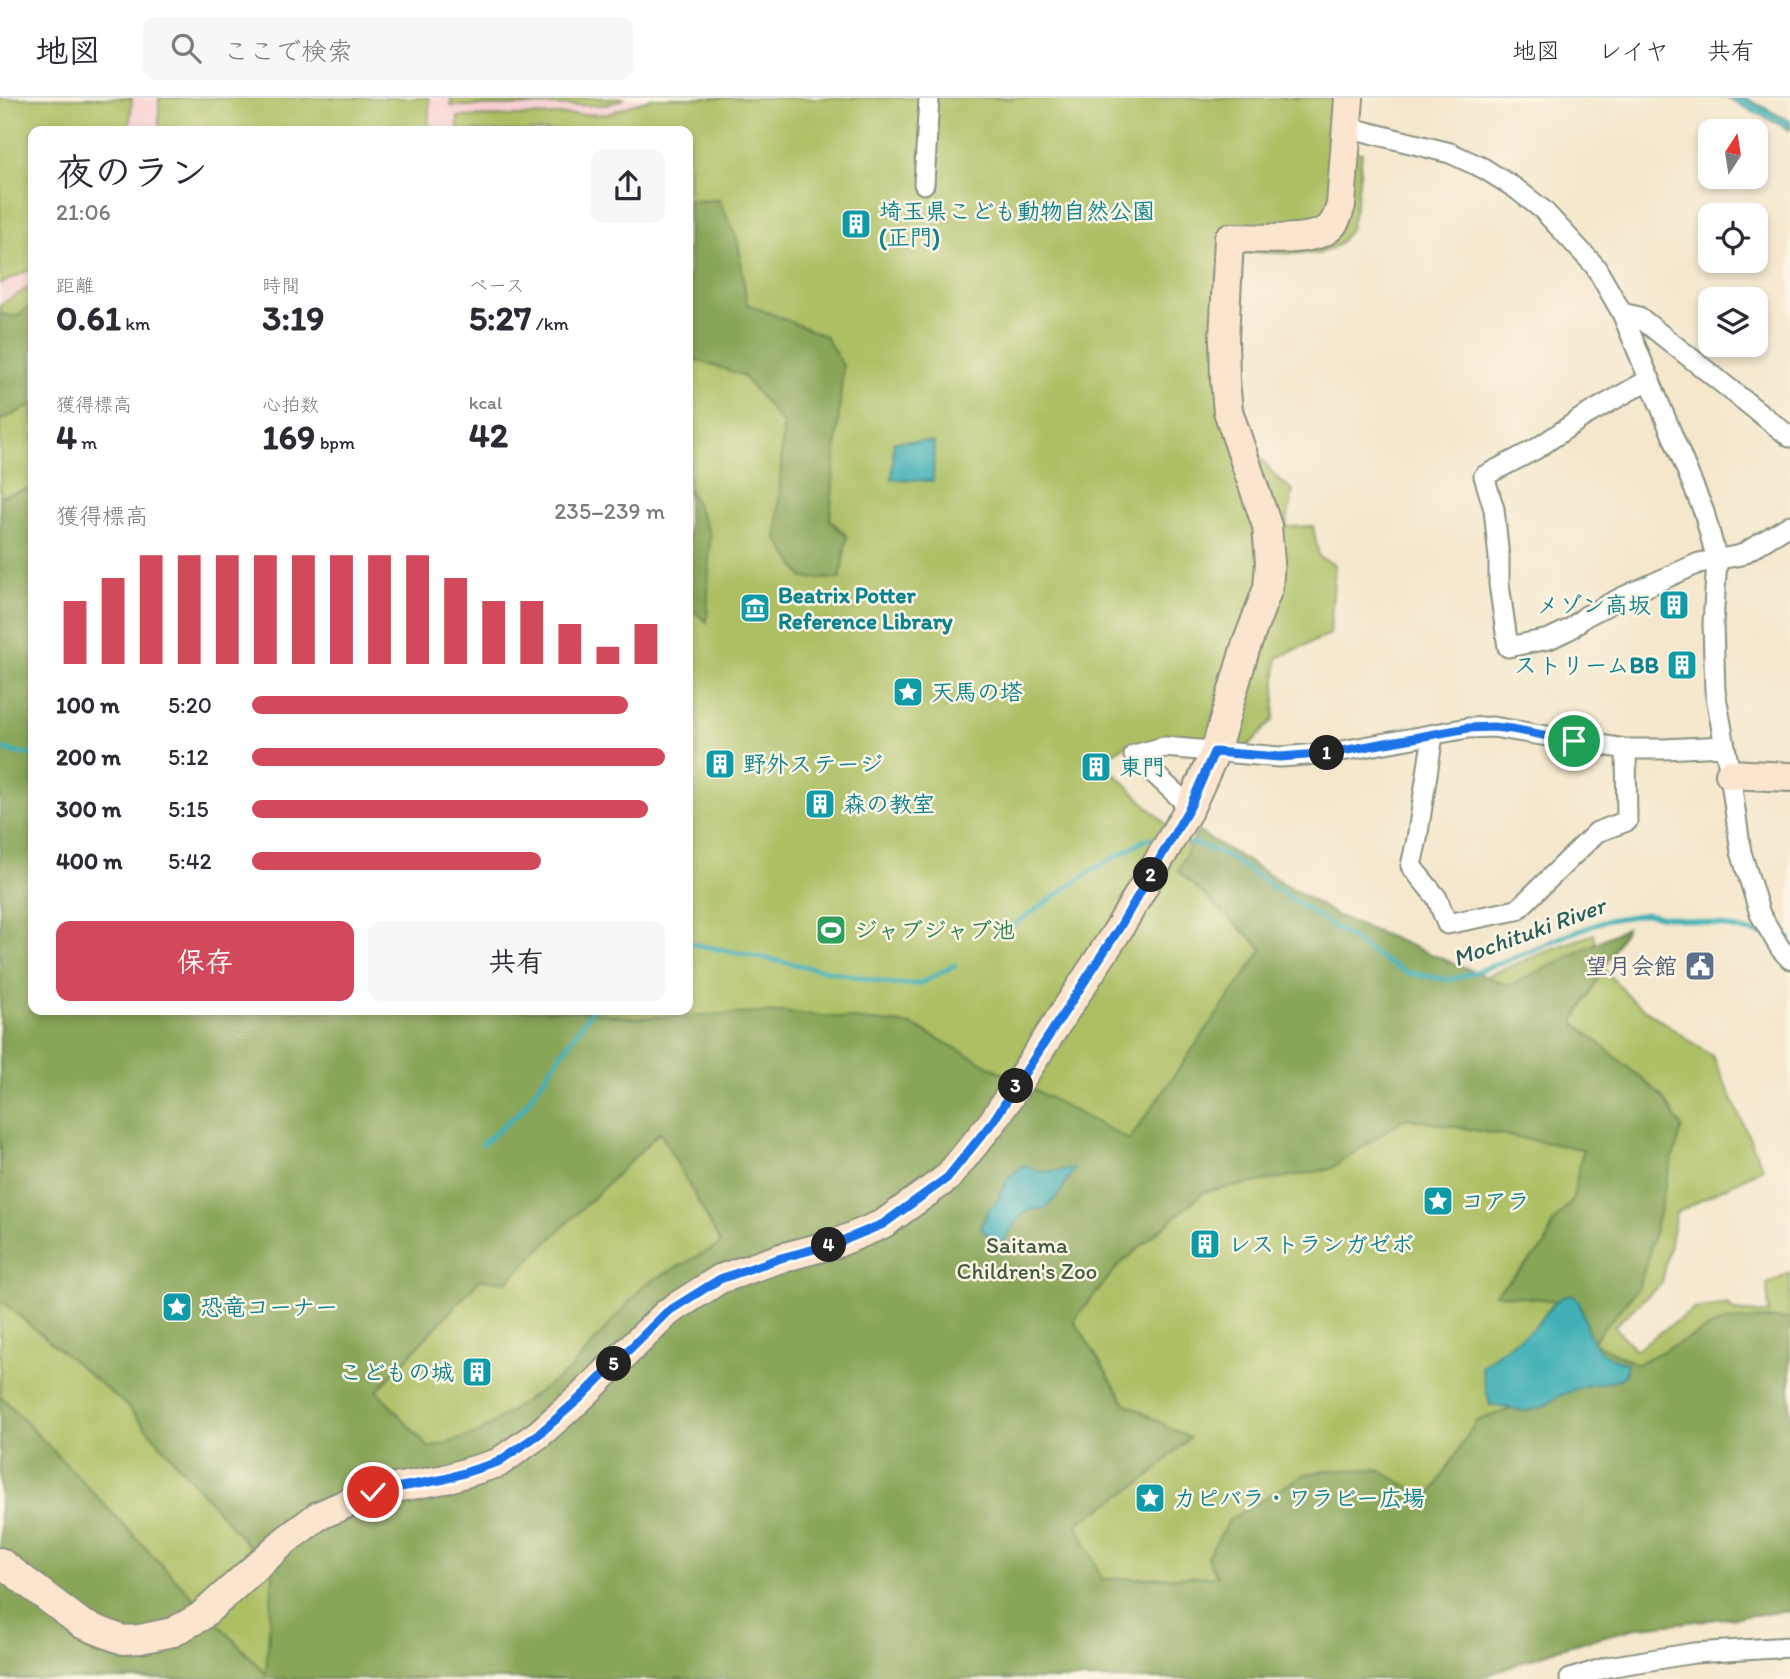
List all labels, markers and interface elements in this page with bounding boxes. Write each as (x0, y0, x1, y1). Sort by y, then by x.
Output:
search box (143, 17, 633, 80)
icon: search (167, 29, 205, 67)
text: 地図 (35, 31, 101, 70)
text: ここで検索 (223, 35, 353, 67)
text: 地図 (1512, 36, 1560, 65)
text: レイヤ (1598, 36, 1669, 65)
text: 共有 (1707, 36, 1755, 65)
north arrow (1698, 119, 1768, 189)
map controls (1698, 119, 1768, 357)
text: 夜のラン (56, 149, 208, 195)
button: share (591, 149, 665, 223)
place label: 埼玉県こども動物自然公園 (正門) (879, 197, 1155, 251)
text: 21:06 (56, 198, 111, 226)
button: locate (1698, 203, 1768, 273)
building icon: 埼玉県こども動物自然公園 (正門) (839, 207, 873, 241)
text: 距離 (56, 274, 94, 297)
text: 時間 (262, 274, 300, 297)
text: ペース (469, 274, 525, 297)
button: layers (1698, 287, 1768, 357)
text: 0.61 (56, 297, 121, 339)
text: 3:19 (262, 297, 325, 339)
text: 5:27 (469, 297, 531, 339)
text: km (121, 312, 150, 335)
text: /km (531, 312, 569, 335)
text: kcal (469, 391, 502, 414)
text: 獲得標高 (56, 393, 132, 416)
text: 心拍数 (262, 393, 319, 416)
text: 42 (469, 414, 508, 456)
text: 4 (56, 416, 77, 458)
text: 169 (262, 416, 315, 458)
text: m (77, 431, 97, 454)
text: bpm (315, 431, 355, 454)
text: 235–239 m (554, 497, 665, 525)
text: 獲得標高 (56, 502, 148, 530)
place label: Beatrix Potter Reference Library (778, 581, 953, 635)
building icon: メゾン高坂 (1657, 588, 1691, 622)
museum icon: Beatrix Potter Reference Library (738, 591, 772, 625)
place label: メゾン高坂 (1536, 591, 1651, 619)
building icon: ストリームBB (1665, 648, 1699, 682)
place label: ストリームBB (1514, 651, 1659, 679)
place icon: 天馬の塔 (891, 675, 925, 709)
place label: 天馬の塔 (931, 678, 1023, 706)
text: 100 m (56, 691, 120, 719)
text: 5:20 (168, 691, 212, 719)
pin (1544, 711, 1604, 771)
icon: arrive (1555, 722, 1593, 760)
pin: 1 (1310, 736, 1344, 770)
text: 1 (1322, 741, 1331, 764)
text: 200 m (56, 743, 121, 771)
text: 5:12 (168, 743, 208, 771)
building icon: 野外ステージ (703, 747, 737, 781)
place label: 野外ステージ (743, 750, 883, 778)
building icon: 東門 (1079, 750, 1113, 784)
place label: 東門 (1119, 753, 1165, 781)
building icon: 森の教室 (803, 787, 837, 821)
place label: 森の教室 (843, 790, 935, 818)
text: 300 m (56, 795, 121, 823)
text: 5:15 (168, 795, 208, 823)
text: 400 m (56, 847, 123, 875)
text: 5:42 (168, 847, 212, 875)
pin: 2 (1134, 858, 1168, 892)
text: 2 (1146, 863, 1156, 886)
water label: Mochituki River (1449, 890, 1611, 973)
sports icon: ジャブジャブ池 (814, 913, 848, 947)
place label: ジャブジャブ池 (854, 916, 1015, 944)
button: 保存 (56, 921, 354, 1001)
button: 共有 (368, 921, 665, 1001)
public building icon: 望月会館 (1683, 949, 1717, 983)
place label: 望月会館 (1585, 952, 1677, 980)
pin: 3 (998, 1068, 1034, 1104)
text: 3 (1010, 1074, 1021, 1097)
place icon: コアラ (1421, 1184, 1455, 1218)
place label: コアラ (1461, 1187, 1530, 1215)
building icon: レストランガゼボ (1188, 1227, 1222, 1261)
pin: 4 (812, 1228, 846, 1262)
place label: レストランガゼボ (1228, 1230, 1414, 1258)
park label: Saitama Children's Zoo (957, 1231, 1097, 1285)
text: 4 (823, 1233, 834, 1256)
place icon: 恐竜コーナー (160, 1290, 194, 1324)
place label: 恐竜コーナー (200, 1293, 338, 1321)
pin: 5 (596, 1346, 632, 1382)
text: 5 (609, 1352, 618, 1375)
building icon: こどもの城 (460, 1355, 494, 1389)
place label: こどもの城 (339, 1358, 454, 1386)
pin (343, 1462, 403, 1522)
icon: check (354, 1473, 392, 1511)
place icon: カピバラ・ワラビー広場 (1133, 1481, 1167, 1515)
place label: カピバラ・ワラビー広場 (1173, 1484, 1425, 1512)

